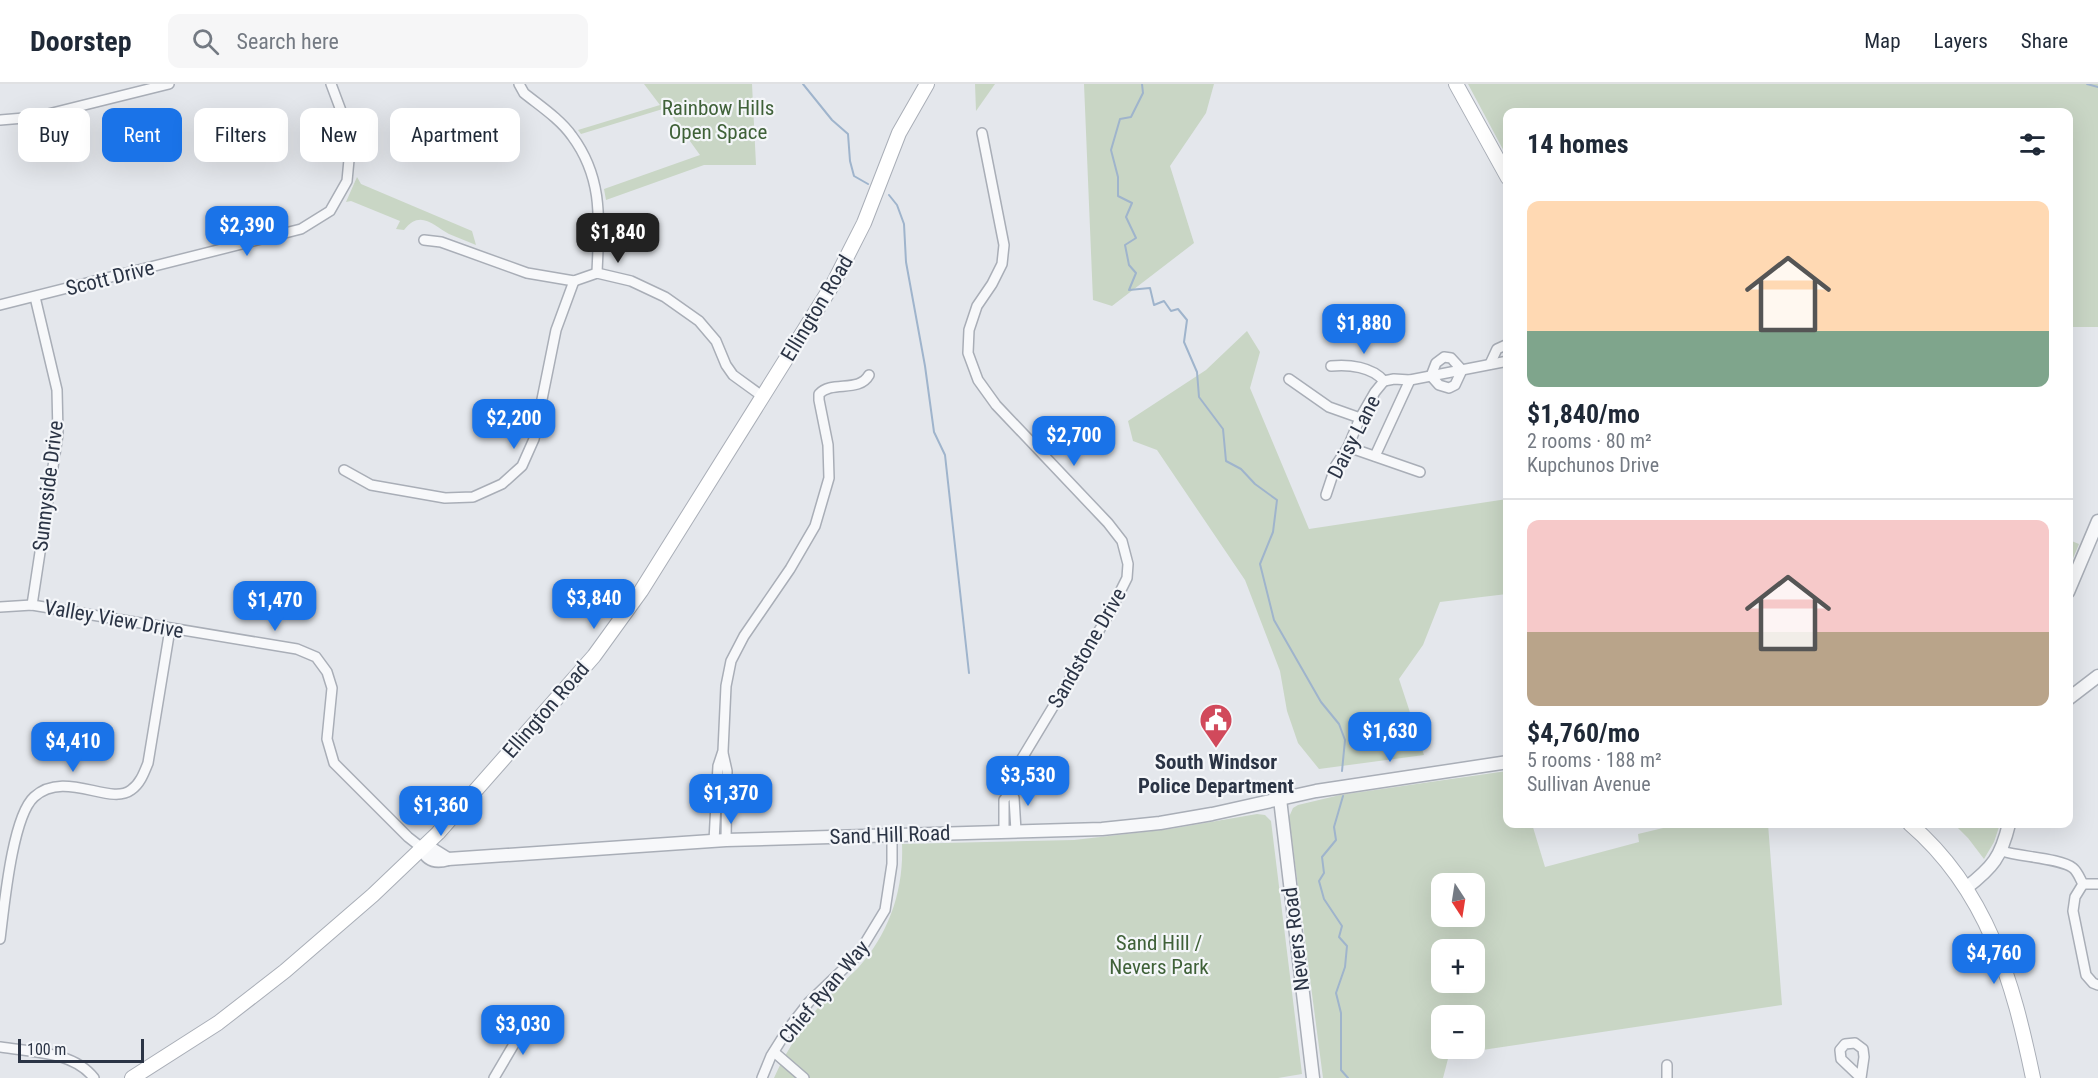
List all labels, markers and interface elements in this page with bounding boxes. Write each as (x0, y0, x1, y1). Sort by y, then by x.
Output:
search box (168, 14, 588, 68)
text: Doorstep (30, 25, 132, 58)
icon: search (189, 25, 222, 58)
text: Search here (237, 29, 339, 54)
text: Map (1864, 29, 1901, 53)
text: Layers (1934, 29, 1988, 53)
text: Share (2021, 29, 2068, 53)
park label: Rainbow Hills Open Space (662, 96, 774, 144)
chip: Buy (18, 108, 90, 162)
chip: Rent (102, 108, 182, 162)
chip: Filters (194, 108, 288, 162)
chip: New (300, 108, 378, 162)
chip: Apartment (390, 108, 520, 162)
icon: filters (2016, 128, 2049, 161)
text: 14 homes (1527, 129, 1629, 159)
pin: $2,390 (198, 206, 296, 257)
text: $2,390 (219, 213, 275, 237)
pin: $1,840 (569, 213, 667, 264)
text: $1,840 (590, 220, 646, 244)
icon: home (1734, 240, 1842, 348)
street label: Ellington Road (776, 251, 858, 365)
street label: Scott Drive (63, 255, 157, 301)
pin: $1,880 (1315, 304, 1413, 355)
text: $1,880 (1336, 311, 1392, 335)
street label: Daisy Lane (1323, 391, 1385, 483)
pin: $2,200 (465, 399, 563, 450)
text: $1,840/mo (1527, 399, 1640, 429)
text: $2,200 (486, 406, 542, 430)
pin: $2,700 (1025, 416, 1123, 467)
street label: Sunnyside Drive (28, 419, 68, 553)
text: $2,700 (1046, 423, 1102, 447)
text: 2 rooms · 80 m² (1527, 429, 1652, 453)
text: Kupchunos Drive (1527, 453, 1659, 477)
icon: home (1734, 559, 1842, 667)
pin: $3,840 (545, 579, 643, 630)
pin: $1,470 (226, 581, 324, 632)
street label: Sandstone Drive (1043, 584, 1131, 712)
text: $3,840 (566, 586, 622, 610)
text: $1,470 (247, 588, 303, 612)
street label: Valley View Drive (42, 595, 186, 643)
street label: Ellington Road (498, 657, 594, 763)
public building icon: South Windsor Police Department (1198, 702, 1234, 749)
pin: $1,630 (1341, 712, 1439, 763)
text: $4,760/mo (1527, 718, 1640, 748)
text: $1,630 (1362, 719, 1418, 743)
pin: $4,410 (24, 722, 122, 773)
text: $4,410 (45, 729, 101, 753)
text: 5 rooms · 188 m² (1527, 748, 1662, 772)
place label: South Windsor Police Department (1138, 750, 1294, 798)
pin: $3,530 (979, 756, 1077, 807)
text: $3,530 (1000, 763, 1056, 787)
text: Sullivan Avenue (1527, 772, 1651, 796)
pin: $1,370 (682, 774, 780, 825)
text: $1,370 (703, 781, 759, 805)
pin: $1,360 (392, 786, 490, 837)
text: $1,360 (413, 793, 469, 817)
street label: Sand Hill Road (829, 821, 951, 849)
north arrow (1431, 873, 1485, 927)
map controls (1431, 873, 1485, 1059)
street label: Nevers Road (1278, 886, 1314, 992)
park label: Sand Hill / Nevers Park (1109, 931, 1209, 979)
pin: $4,760 (1945, 934, 2043, 985)
street label: Chief Ryan Way (774, 935, 874, 1048)
button: + (1431, 939, 1485, 993)
text: $4,760 (1966, 941, 2022, 965)
pin: $3,030 (474, 1005, 572, 1056)
button: − (1431, 1005, 1485, 1059)
text: $3,030 (495, 1012, 551, 1036)
scale bar (18, 1036, 144, 1064)
text: 100 m (27, 1040, 66, 1059)

